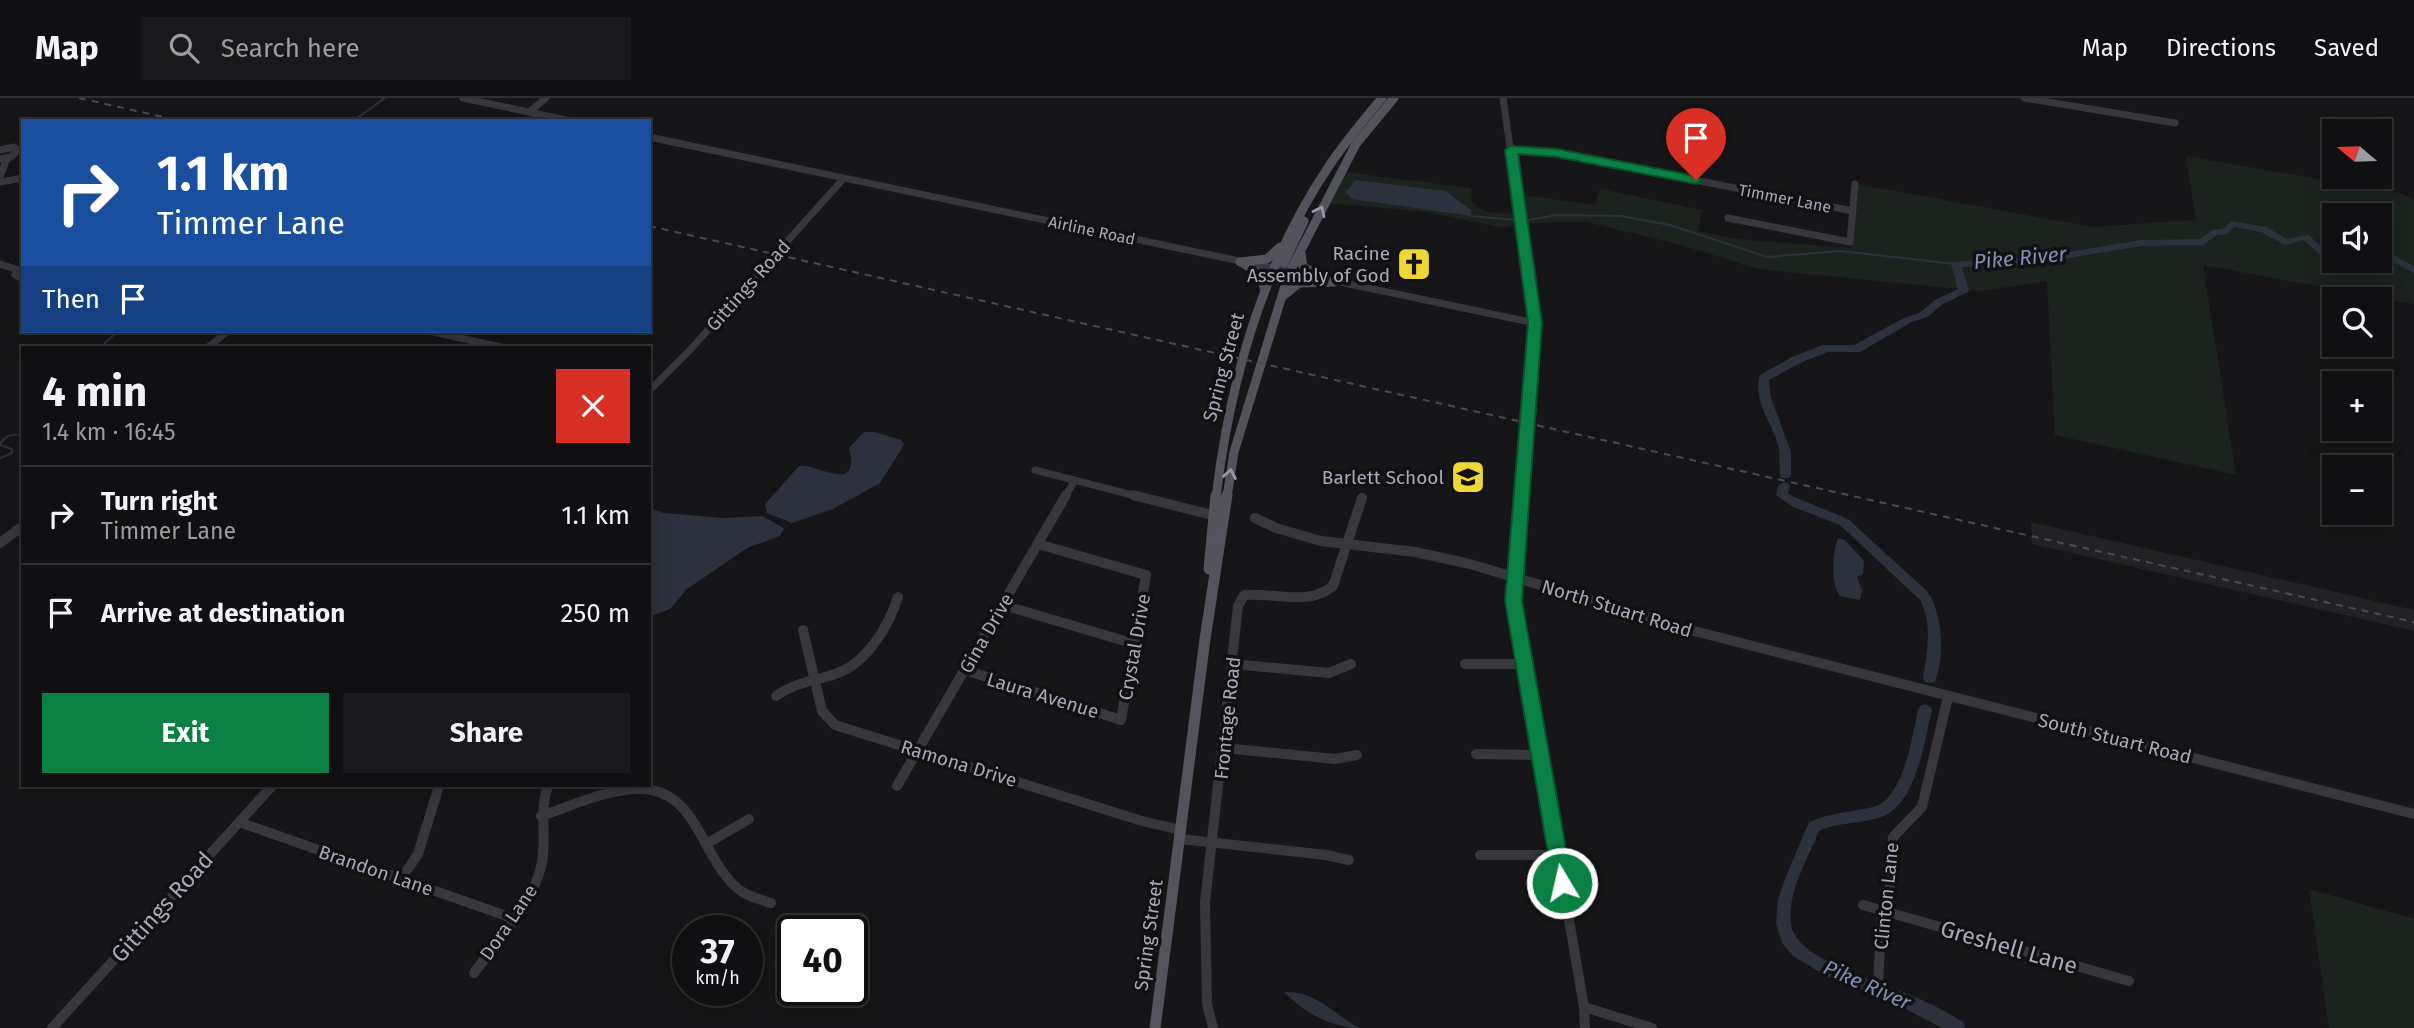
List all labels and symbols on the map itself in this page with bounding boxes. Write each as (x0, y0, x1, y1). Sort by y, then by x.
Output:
pin (1666, 108, 1726, 180)
north arrow (2322, 119, 2392, 189)
street label: Timmer Lane (1737, 180, 1833, 217)
one-way arrow (1311, 206, 1325, 218)
street label: Airline Road (1047, 212, 1137, 249)
street label: Gittings Road (701, 235, 795, 336)
water label: Pike River (1972, 241, 2068, 275)
place label: Racine Assembly of God (1247, 242, 1390, 287)
church icon: Racine Assembly of God (1395, 245, 1433, 283)
street label: Spring Street (1198, 310, 1249, 424)
school or university icon: Barlett School (1449, 458, 1487, 496)
place label: Barlett School (1322, 466, 1444, 489)
one-way arrow (1222, 468, 1237, 480)
street label: North Stuart Road (1539, 575, 1695, 642)
street label: Gina Drive (954, 589, 1018, 677)
street label: Crystal Drive (1114, 592, 1155, 702)
street label: Frontage Road (1210, 656, 1245, 781)
street label: Laura Avenue (984, 668, 1102, 723)
street label: South Stuart Road (2036, 708, 2194, 769)
street label: Ramona Drive (898, 735, 1020, 792)
street label: Brandon Lane (316, 840, 436, 901)
street label: Clinton Lane (1869, 841, 1904, 951)
street label: Gittings Road (105, 846, 219, 968)
position arrow (1525, 846, 1599, 920)
street label: Spring Street (1129, 878, 1168, 992)
street label: Dora Lane (475, 880, 542, 965)
street label: Greshell Lane (1937, 914, 2081, 980)
speed limit sign: 40 (777, 915, 868, 1006)
water label: Pike River (1819, 954, 1916, 1016)

